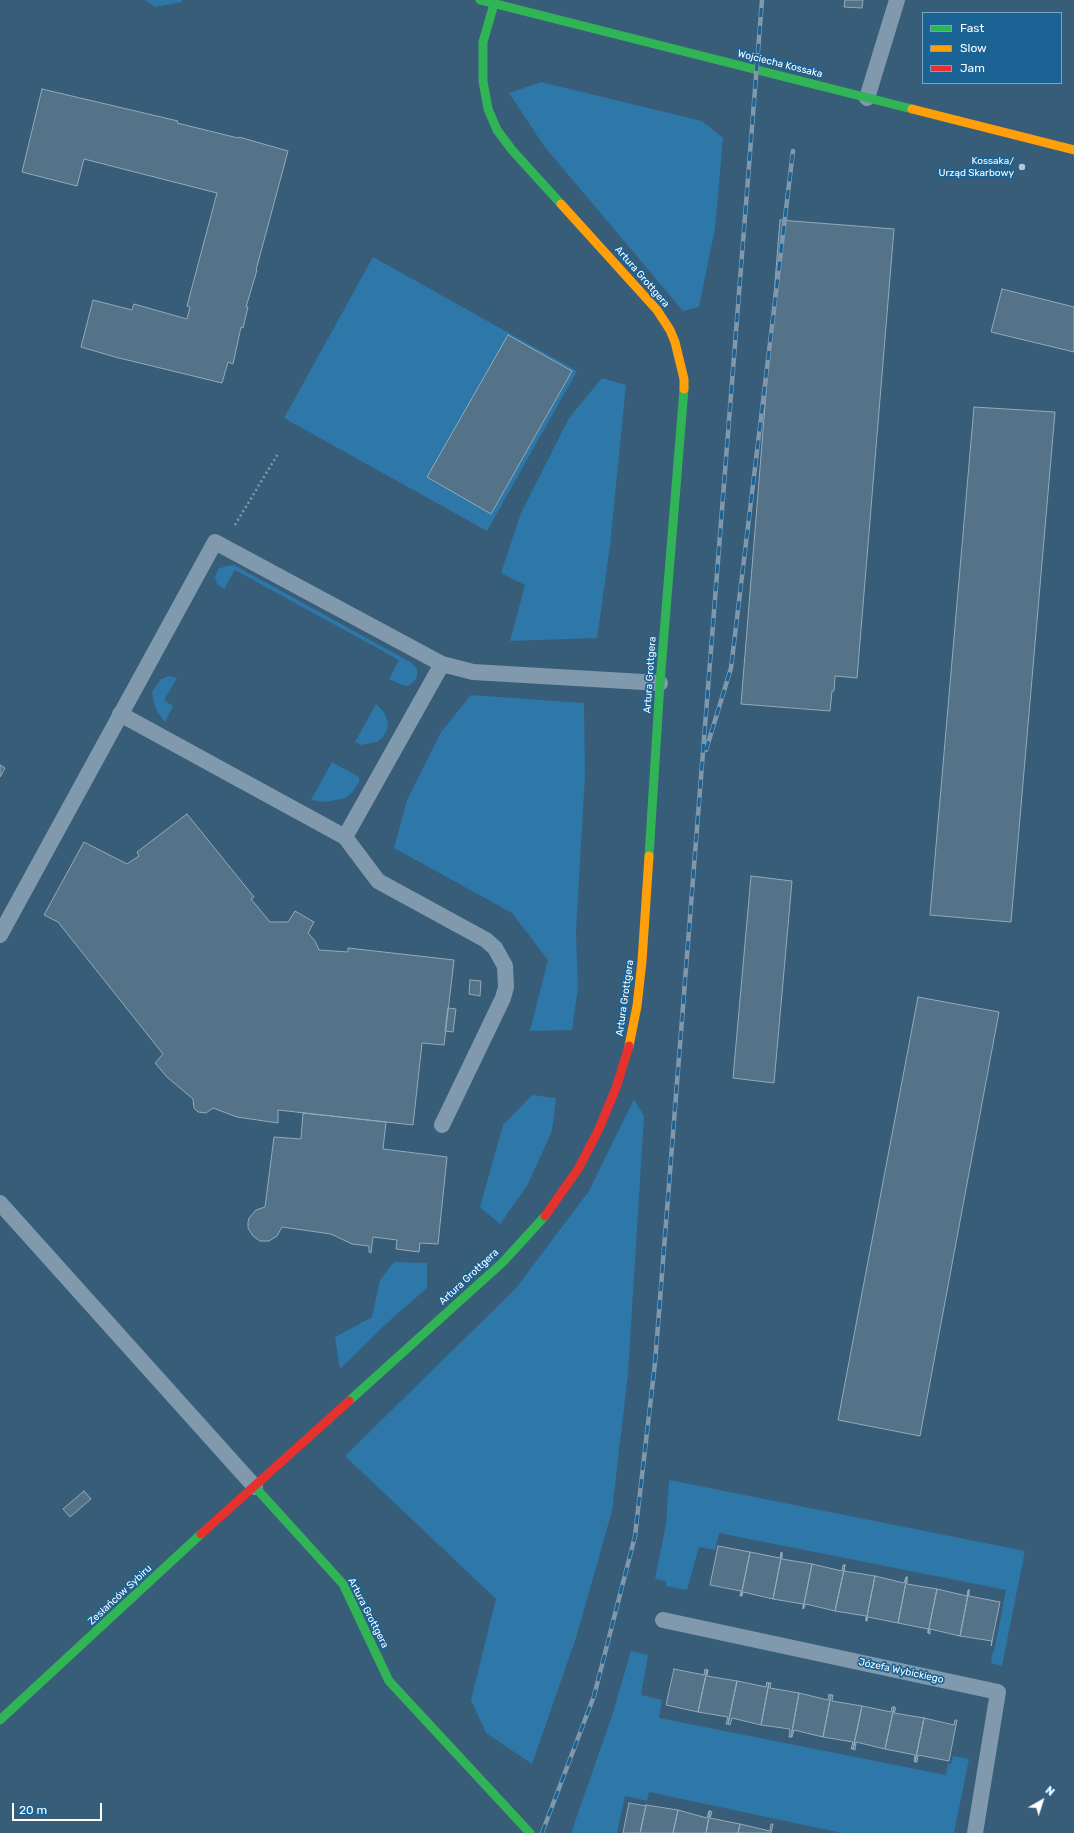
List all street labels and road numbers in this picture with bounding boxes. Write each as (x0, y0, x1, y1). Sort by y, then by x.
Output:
street label: Wojciecha Kossaka (736, 48, 824, 80)
street label: Artura Grottgera (612, 244, 672, 310)
street label: Artura Grottgera (641, 636, 659, 714)
street label: Artura Grottgera (614, 959, 636, 1037)
street label: Artura Grottgera (437, 1246, 501, 1308)
street label: Zesłańców Sybiru (86, 1563, 154, 1627)
street label: Artura Grottgera (345, 1576, 391, 1650)
street label: Józefa Wybickiego (857, 1656, 945, 1686)

